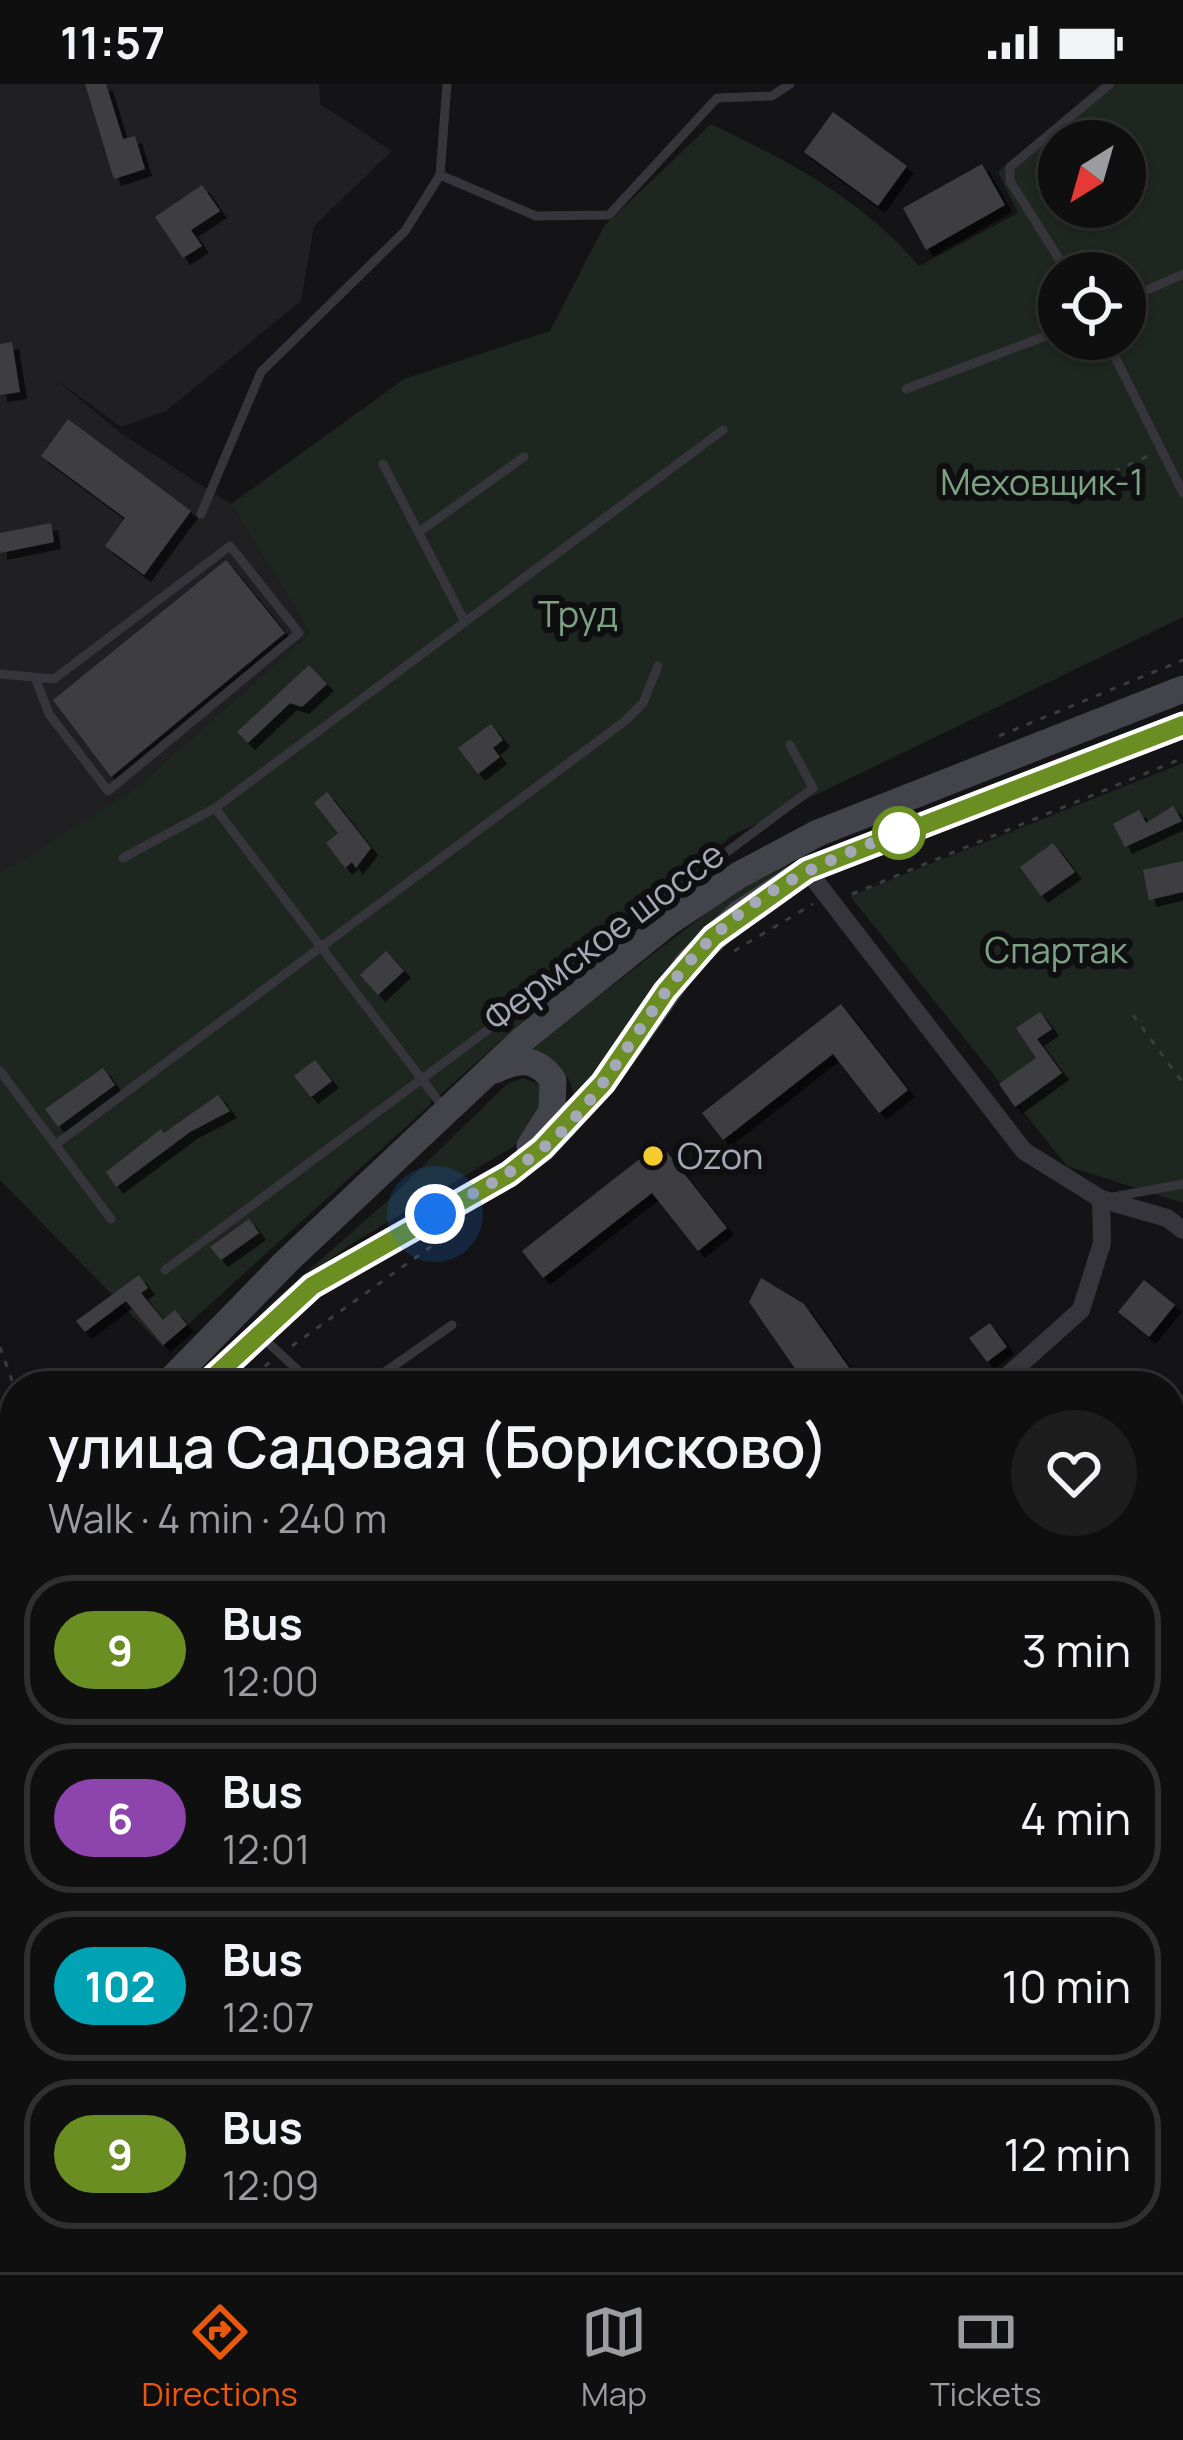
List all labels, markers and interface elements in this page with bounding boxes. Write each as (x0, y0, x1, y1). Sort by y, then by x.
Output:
text: 11:57 (60, 11, 165, 73)
north arrow (1038, 120, 1146, 228)
map controls (1038, 120, 1146, 360)
button: locate (1038, 252, 1146, 360)
park label: Меховщик-1 (940, 457, 1144, 506)
park label: Труд (538, 589, 618, 638)
unlabelled marker (874, 808, 924, 858)
street label: Фермское шоссе (474, 829, 734, 1042)
park label: Спартак (985, 925, 1129, 974)
place label: Ozon (677, 1131, 763, 1180)
marker: Ozon (640, 1143, 666, 1169)
your location (405, 1184, 465, 1244)
text: улица Садовая (Борисково) (48, 1407, 829, 1485)
button: heart (1011, 1410, 1137, 1536)
text: Walk · 4 min · 240 m (48, 1491, 387, 1545)
text: Bus (222, 1592, 303, 1654)
text: 3 min (1022, 1619, 1131, 1681)
text: 9 (107, 1621, 133, 1679)
text: 12:00 (222, 1654, 319, 1708)
text: Bus (222, 1760, 303, 1822)
text: 4 min (1020, 1787, 1131, 1849)
text: 6 (107, 1789, 133, 1847)
text: 12:01 (222, 1822, 310, 1876)
text: Bus (222, 1928, 303, 1990)
text: 10 min (1002, 1955, 1131, 2017)
text: 102 (84, 1957, 156, 2015)
text: 12:07 (222, 1990, 314, 2044)
text: Bus (222, 2096, 303, 2158)
text: 12 min (1003, 2123, 1131, 2185)
text: 9 (107, 2125, 133, 2183)
text: 12:09 (222, 2158, 319, 2212)
tab: Directions (142, 2299, 298, 2416)
tab: Map (581, 2299, 647, 2416)
tab: Tickets (930, 2299, 1041, 2416)

